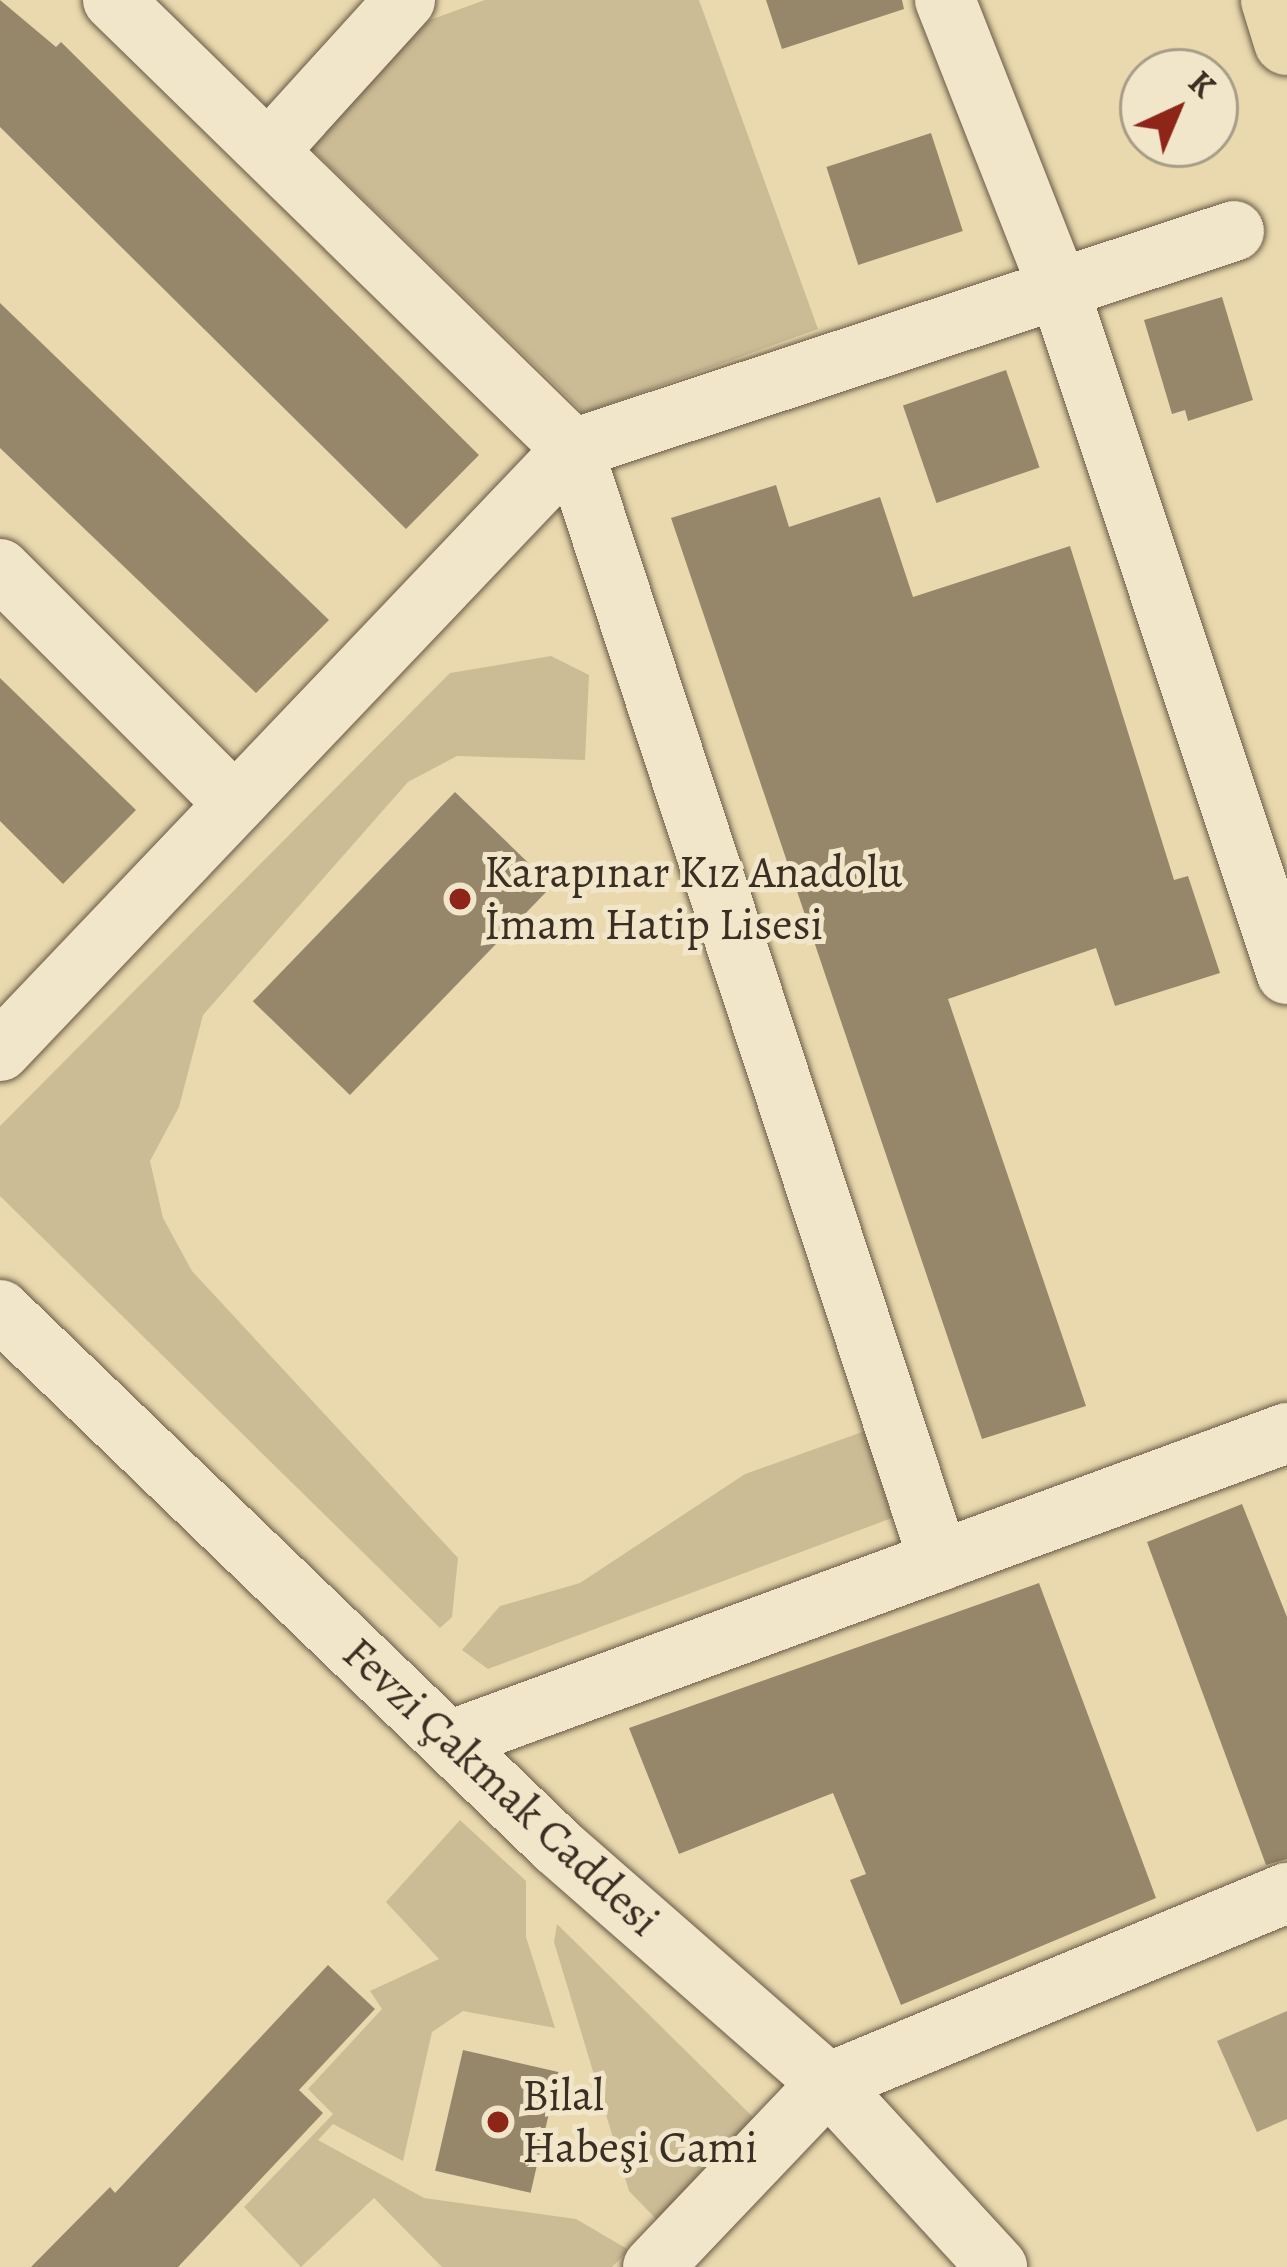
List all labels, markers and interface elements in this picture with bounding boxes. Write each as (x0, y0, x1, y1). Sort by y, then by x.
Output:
north arrow (1119, 48, 1239, 168)
text: K (1179, 60, 1226, 108)
place label: Karapınar Kız Anadolu İmam Hatip Lisesi (484, 846, 902, 952)
marker: Karapınar Kız Anadolu İmam Hatip Lisesi (447, 886, 473, 912)
street label: Fevzi Çakmak Caddesi (332, 1626, 670, 1948)
place label: Bilal Habeşi Cami (522, 2069, 758, 2175)
marker: Bilal Habeşi Cami (485, 2109, 511, 2135)

